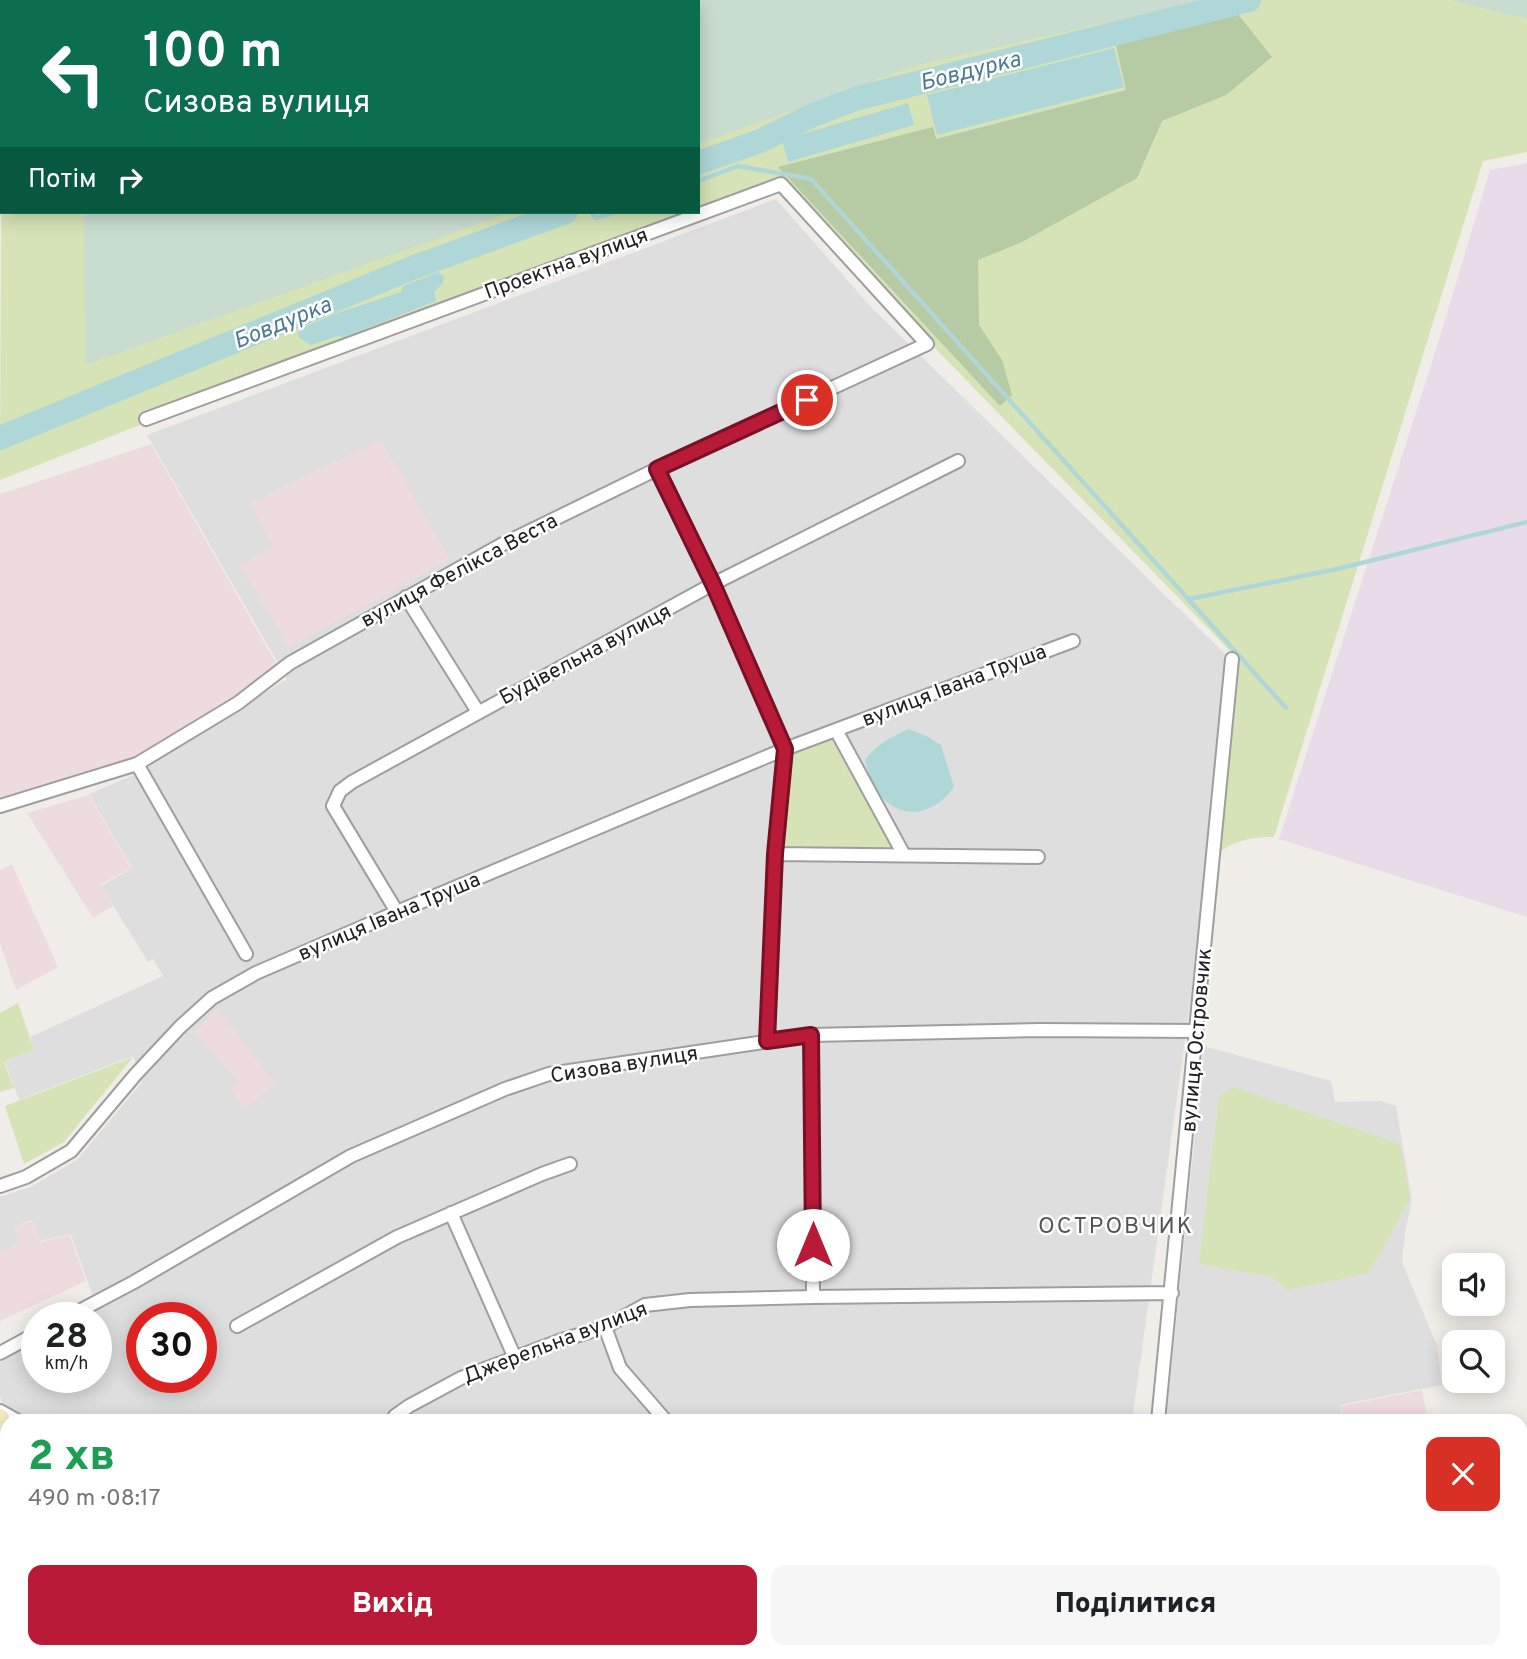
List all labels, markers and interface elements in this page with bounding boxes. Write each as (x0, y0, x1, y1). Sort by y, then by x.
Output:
text: 100 m (143, 23, 282, 85)
icon: left (28, 28, 119, 119)
water label: Бовдурка (917, 46, 1024, 99)
text: Сизова вулиця (143, 84, 370, 124)
icon: right (111, 161, 149, 199)
text: Потім (28, 164, 97, 197)
street label: Проектна вулиця (481, 222, 652, 307)
water label: Бовдурка (230, 292, 336, 357)
pin (777, 370, 837, 430)
icon: arrive (788, 381, 826, 419)
street label: вулиця Фелікса Веста (357, 508, 563, 635)
street label: Будівельна вулиця (495, 599, 676, 712)
street label: вулиця Івана Труша (858, 639, 1051, 734)
street label: вулиця Івана Труша (294, 867, 485, 968)
street label: вулиця Островчик (1176, 947, 1219, 1133)
street label: Сизова вулиця (548, 1040, 700, 1090)
position arrow (776, 1208, 850, 1282)
district label: ОСТРОВЧИК (1038, 1213, 1194, 1242)
map controls (1442, 1253, 1505, 1393)
button: sound (1442, 1253, 1505, 1316)
street label: Джерельна вулиця (460, 1296, 652, 1391)
speed limit sign: 30 (126, 1302, 217, 1393)
text: 28 (45, 1316, 88, 1360)
button: search (1442, 1330, 1505, 1393)
text: km/h (45, 1353, 88, 1376)
text: 2 хв (28, 1432, 115, 1485)
button: close (1426, 1437, 1500, 1511)
text: 490 m · 08:17 (28, 1485, 160, 1514)
button: Вихід (28, 1565, 757, 1645)
button: Поділитися (771, 1565, 1500, 1645)

